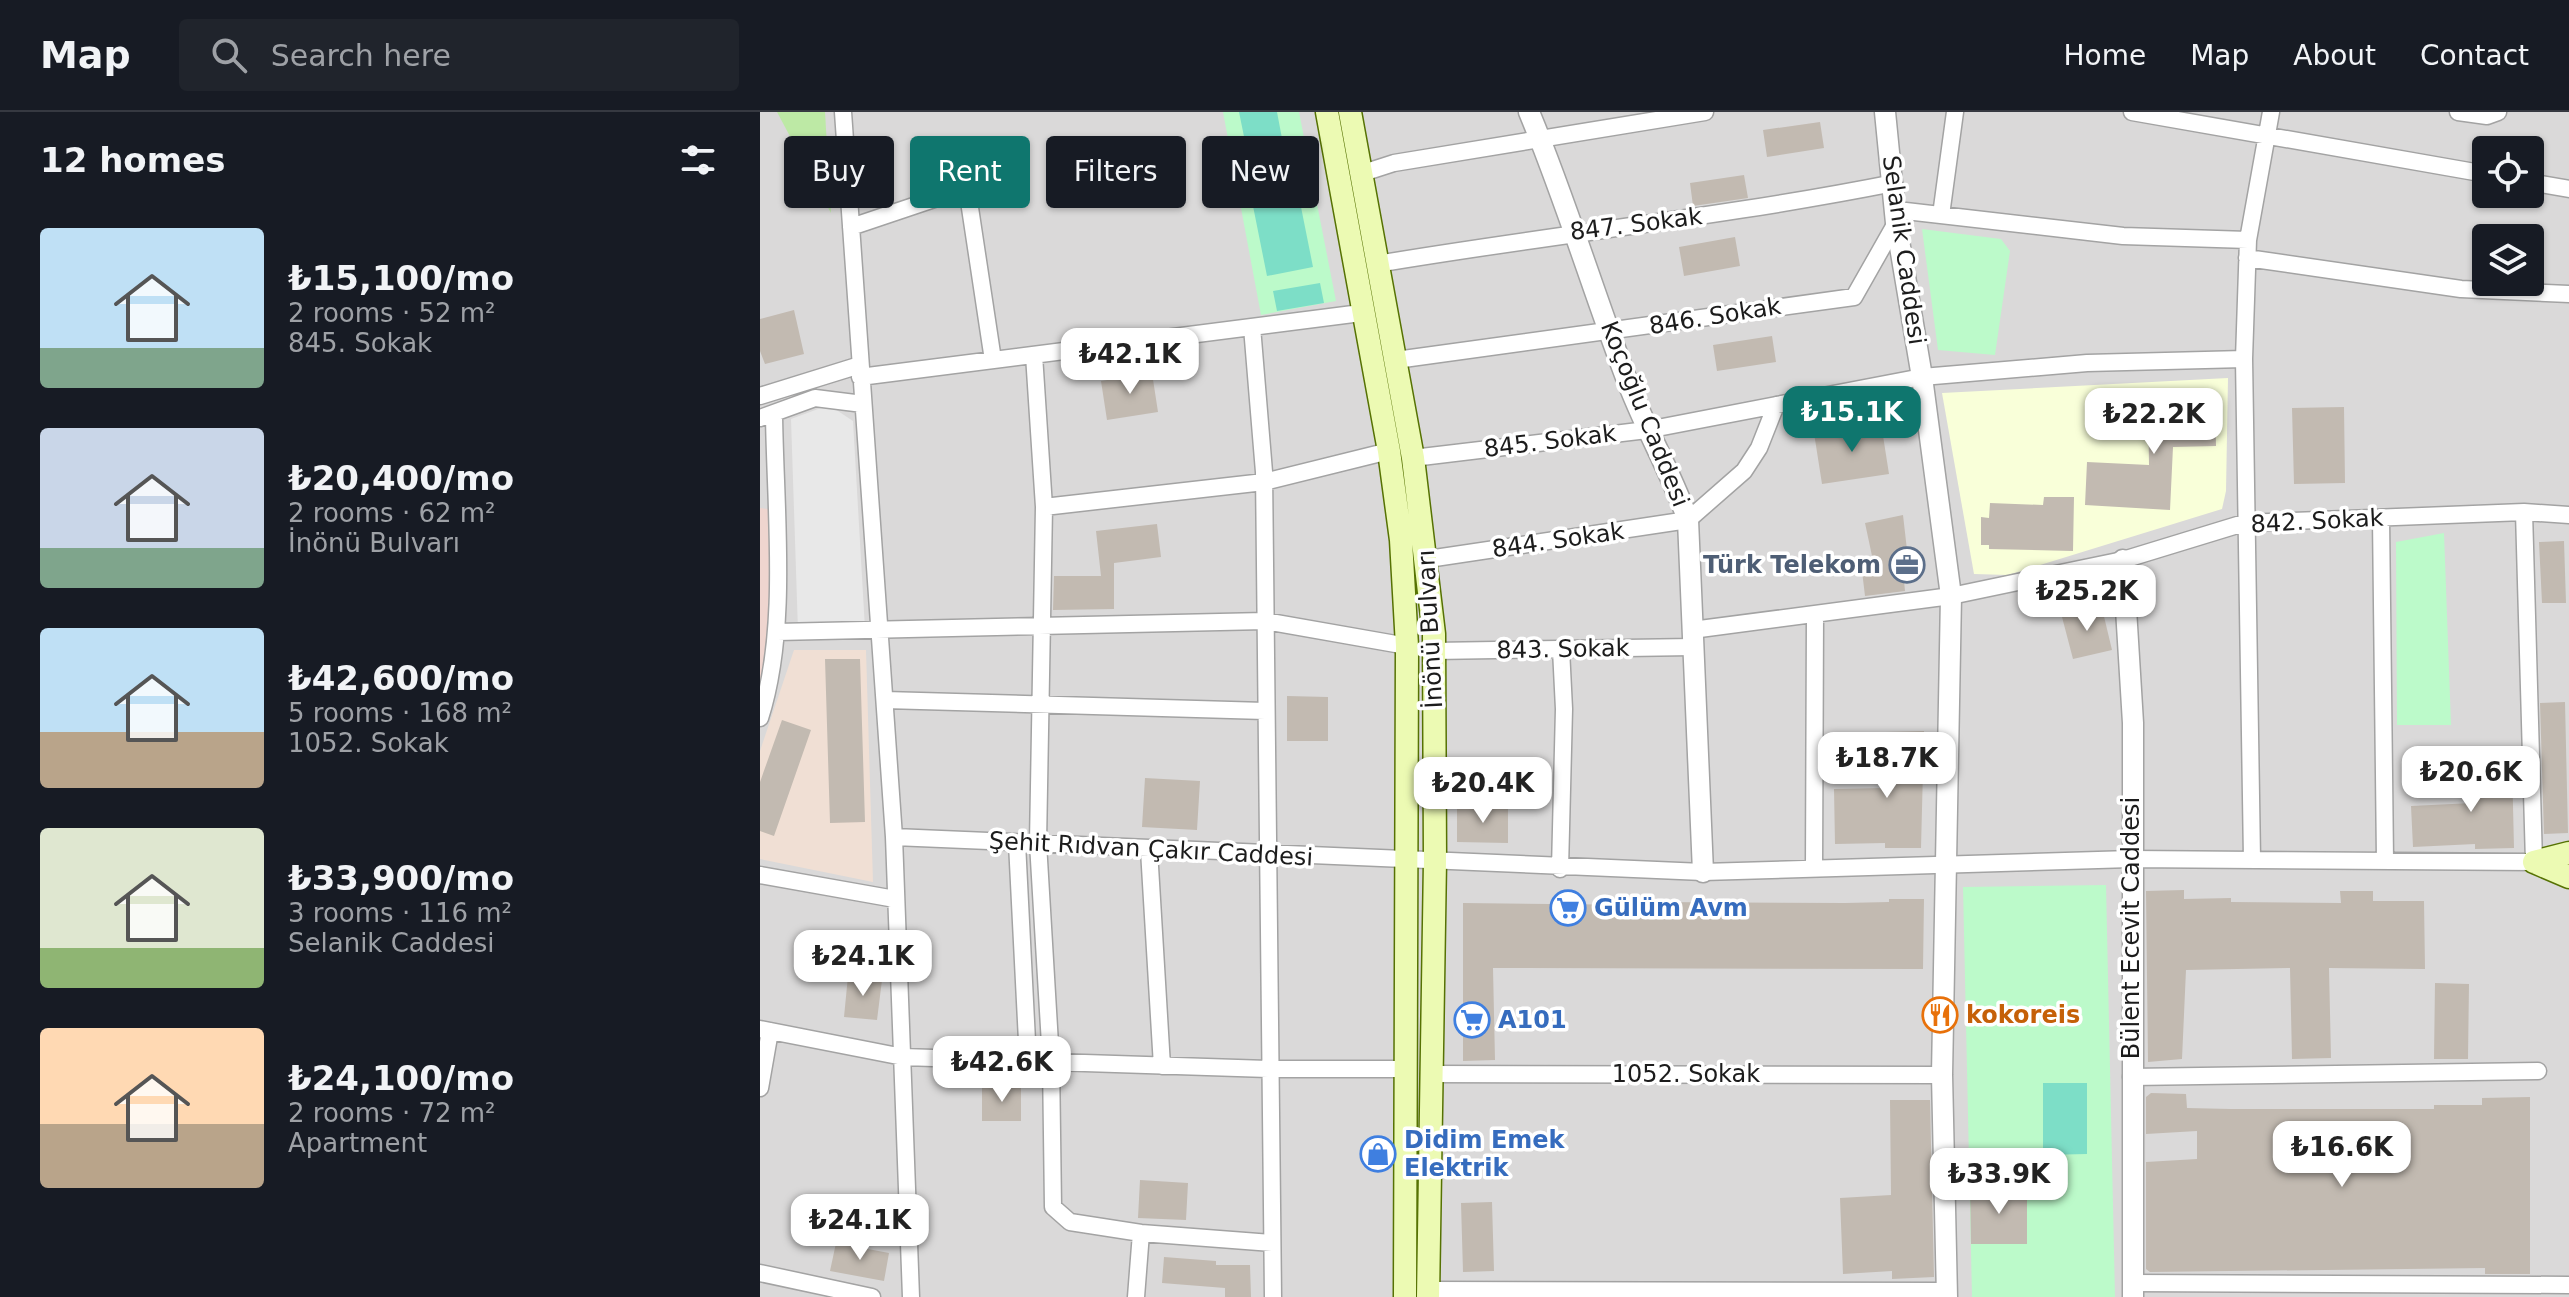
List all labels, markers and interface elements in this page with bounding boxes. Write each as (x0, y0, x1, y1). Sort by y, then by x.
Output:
search box (179, 19, 739, 91)
text: Map (40, 33, 131, 77)
icon: search (207, 33, 251, 77)
text: Search here (271, 38, 451, 73)
text: Home (2063, 39, 2146, 72)
text: Map (2190, 39, 2249, 72)
text: About (2293, 39, 2376, 72)
text: Contact (2420, 39, 2529, 72)
chip: Buy (784, 136, 894, 208)
chip: Rent (910, 136, 1030, 208)
chip: Filters (1046, 136, 1186, 208)
chip: New (1202, 136, 1319, 208)
map controls (2472, 136, 2544, 296)
button: locate (2472, 136, 2544, 208)
icon: filters (676, 138, 720, 182)
text: 12 homes (40, 140, 225, 180)
street label: Selanik Caddesi (1877, 154, 1931, 346)
street label: 847. Sokak (1568, 202, 1704, 246)
button: layers (2472, 224, 2544, 296)
text: ₺15,100/mo (288, 258, 514, 298)
icon: home (104, 260, 200, 356)
street label: 846. Sokak (1647, 292, 1783, 340)
text: 2 rooms · 52 m² (288, 298, 496, 328)
street label: Koçoğlu Caddesi (1595, 317, 1695, 511)
text: 845. Sokak (288, 328, 432, 358)
pin: ₺42.1K (1065, 328, 1195, 396)
text: ₺42.1K (1079, 339, 1181, 369)
pin: ₺15.1K (1787, 386, 1917, 454)
pin: ₺22.2K (2089, 388, 2219, 456)
text: ₺15.1K (1801, 397, 1903, 427)
text: ₺22.2K (2103, 399, 2205, 429)
street label: 845. Sokak (1482, 419, 1618, 463)
text: ₺20,400/mo (288, 458, 514, 498)
icon: home (104, 460, 200, 556)
text: 2 rooms · 62 m² (288, 498, 496, 528)
street label: 842. Sokak (2250, 504, 2384, 538)
street label: 844. Sokak (1490, 517, 1626, 563)
text: İnönü Bulvarı (288, 528, 460, 558)
office icon: Türk Telekom (1888, 546, 1926, 584)
street label: İnönü Bulvarı (1411, 549, 1448, 709)
place label: Türk Telekom (1703, 551, 1881, 579)
pin: ₺25.2K (2022, 565, 2152, 633)
text: ₺25.2K (2036, 576, 2138, 606)
street label: 843. Sokak (1496, 634, 1630, 664)
text: ₺42,600/mo (288, 658, 514, 698)
icon: home (104, 660, 200, 756)
text: 5 rooms · 168 m² (288, 698, 512, 728)
text: 1052. Sokak (288, 728, 449, 758)
pin: ₺18.7K (1822, 732, 1952, 800)
text: ₺18.7K (1836, 743, 1938, 773)
pin: ₺20.6K (2406, 746, 2536, 814)
pin: ₺20.4K (1418, 757, 1548, 825)
text: ₺20.6K (2420, 757, 2522, 787)
text: ₺20.4K (1432, 768, 1534, 798)
street label: Bülent Ecevit Caddesi (2117, 797, 2145, 1059)
street label: Şehit Rıdvan Çakır Caddesi (988, 827, 1314, 871)
text: ₺33,900/mo (288, 858, 514, 898)
icon: home (104, 860, 200, 956)
supermarket icon: Gülüm Avm (1549, 889, 1587, 927)
place label: Gülüm Avm (1594, 894, 1748, 922)
text: 3 rooms · 116 m² (288, 898, 512, 928)
text: Selanik Caddesi (288, 928, 495, 958)
pin: ₺24.1K (798, 930, 928, 998)
text: ₺24.1K (812, 941, 914, 971)
restaurant icon: kokoreis (1921, 996, 1959, 1034)
supermarket icon: A101 (1453, 1001, 1491, 1039)
place label: kokoreis (1966, 1001, 2080, 1029)
place label: A101 (1498, 1006, 1567, 1034)
pin: ₺42.6K (937, 1036, 1067, 1104)
text: ₺42.6K (951, 1047, 1053, 1077)
text: ₺24,100/mo (288, 1058, 514, 1098)
icon: home (104, 1060, 200, 1156)
street label: 1052. Sokak (1612, 1060, 1760, 1088)
text: 2 rooms · 72 m² (288, 1098, 496, 1128)
pin: ₺16.6K (2277, 1121, 2407, 1189)
place label: Didim Emek Elektrik (1404, 1126, 1566, 1182)
text: Apartment (288, 1128, 427, 1158)
text: ₺16.6K (2291, 1132, 2393, 1162)
shop icon: Didim Emek Elektrik (1359, 1135, 1397, 1173)
pin: ₺33.9K (1934, 1148, 2064, 1216)
text: ₺33.9K (1948, 1159, 2050, 1189)
pin: ₺24.1K (795, 1194, 925, 1262)
text: ₺24.1K (809, 1205, 911, 1235)

